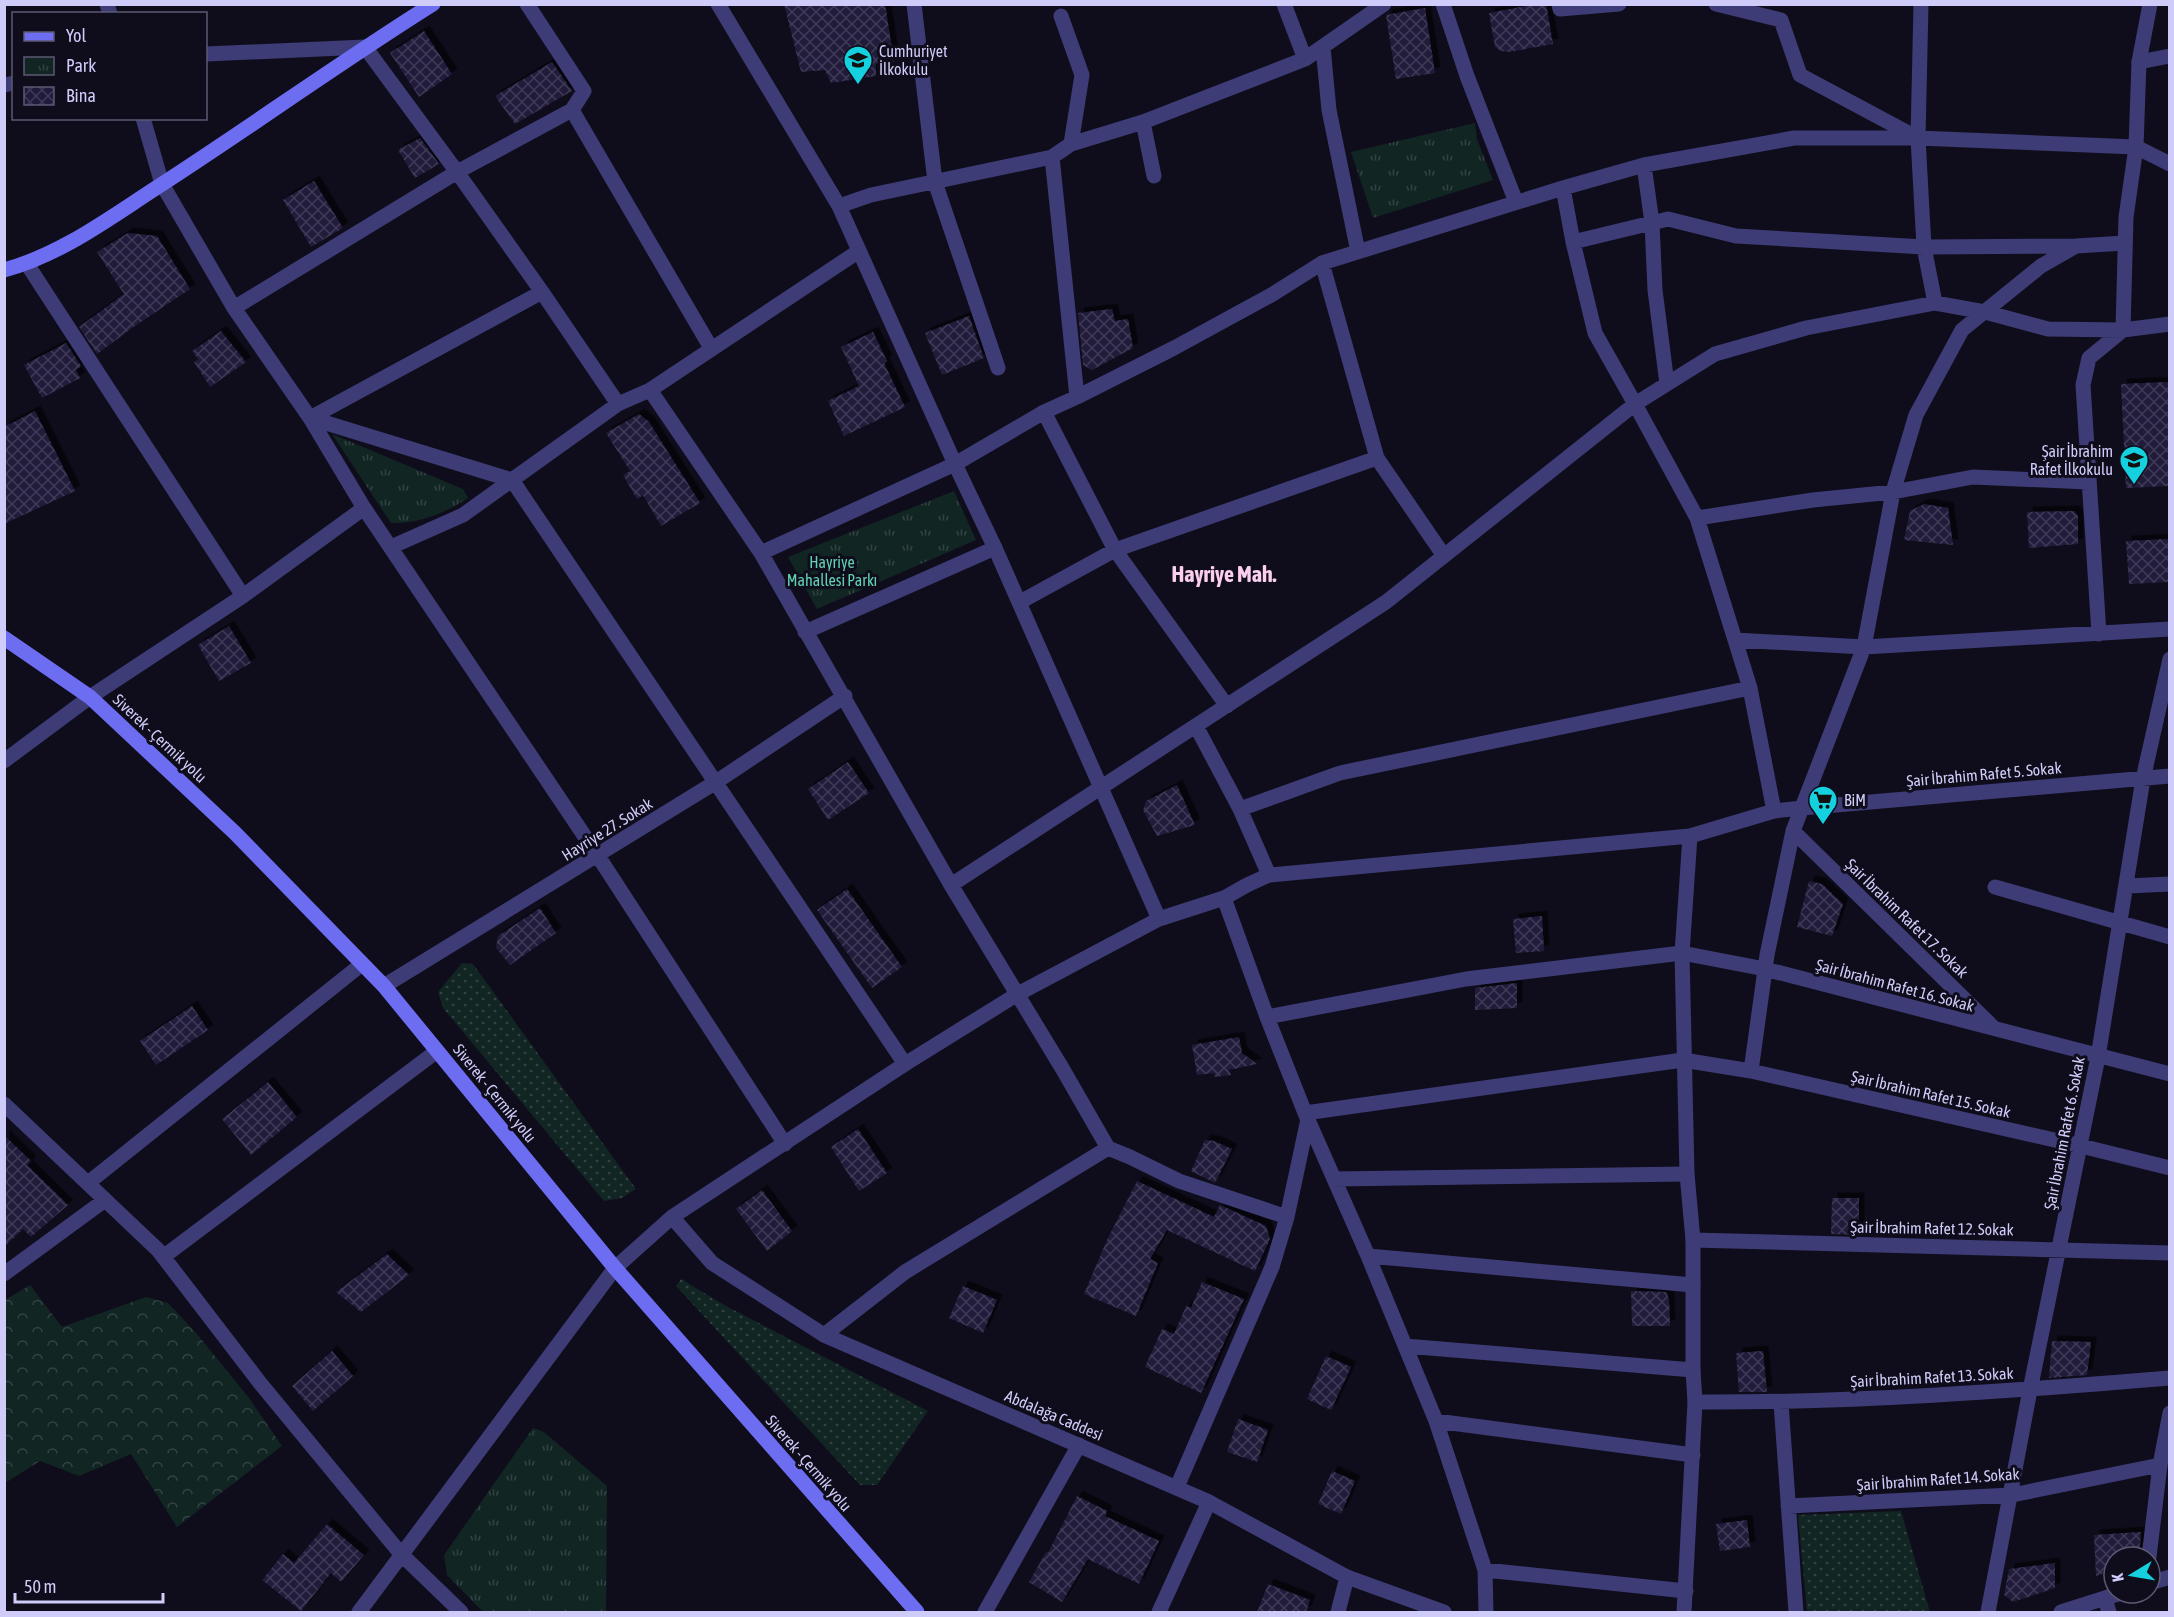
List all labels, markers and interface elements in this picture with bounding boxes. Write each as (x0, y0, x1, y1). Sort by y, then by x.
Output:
legend (12, 12, 207, 120)
text: Yol (66, 25, 86, 46)
place label: Cumhuriyet İlkokulu (879, 42, 948, 78)
school or university icon: Cumhuriyet İlkokulu (842, 44, 874, 86)
text: Park (66, 55, 96, 76)
text: Bina (66, 85, 96, 106)
place label: Şair İbrahim Rafet İlkokulu (2030, 442, 2113, 478)
school or university icon: Şair İbrahim Rafet İlkokulu (2118, 444, 2150, 486)
park label: Hayriye Mahallesi Parkı (787, 553, 877, 589)
district label: Hayriye Mah. (1171, 561, 1277, 587)
street label: Siverek - Çermik yolu (109, 690, 210, 787)
street label: Şair İbrahim Rafet 5. Sokak (1906, 758, 2062, 791)
supermarket icon: BiM (1807, 784, 1839, 826)
place label: BiM (1844, 791, 1866, 809)
street label: Hayriye 27. Sokak (558, 794, 656, 865)
street label: Şair İbrahim Rafet 17. Sokak (1841, 855, 1972, 982)
street label: Şair İbrahim Rafet 16. Sokak (1814, 955, 1976, 1016)
street label: Siverek - Çermik yolu (449, 1040, 540, 1146)
street label: Şair İbrahim Rafet 6. Sokak (2040, 1055, 2089, 1211)
street label: Şair İbrahim Rafet 15. Sokak (1849, 1067, 2013, 1122)
street label: Şair İbrahim Rafet 12. Sokak (1850, 1218, 2014, 1239)
street label: Şair İbrahim Rafet 13. Sokak (1850, 1364, 2014, 1391)
street label: Abdalağa Caddesi (1002, 1386, 1106, 1445)
street label: Siverek - Çermik yolu (762, 1411, 855, 1515)
street label: Şair İbrahim Rafet 14. Sokak (1856, 1464, 2020, 1495)
north arrow (2102, 1545, 2162, 1605)
scale bar (15, 1566, 164, 1604)
text: K (2108, 1572, 2127, 1583)
text: 50 m (24, 1576, 56, 1597)

